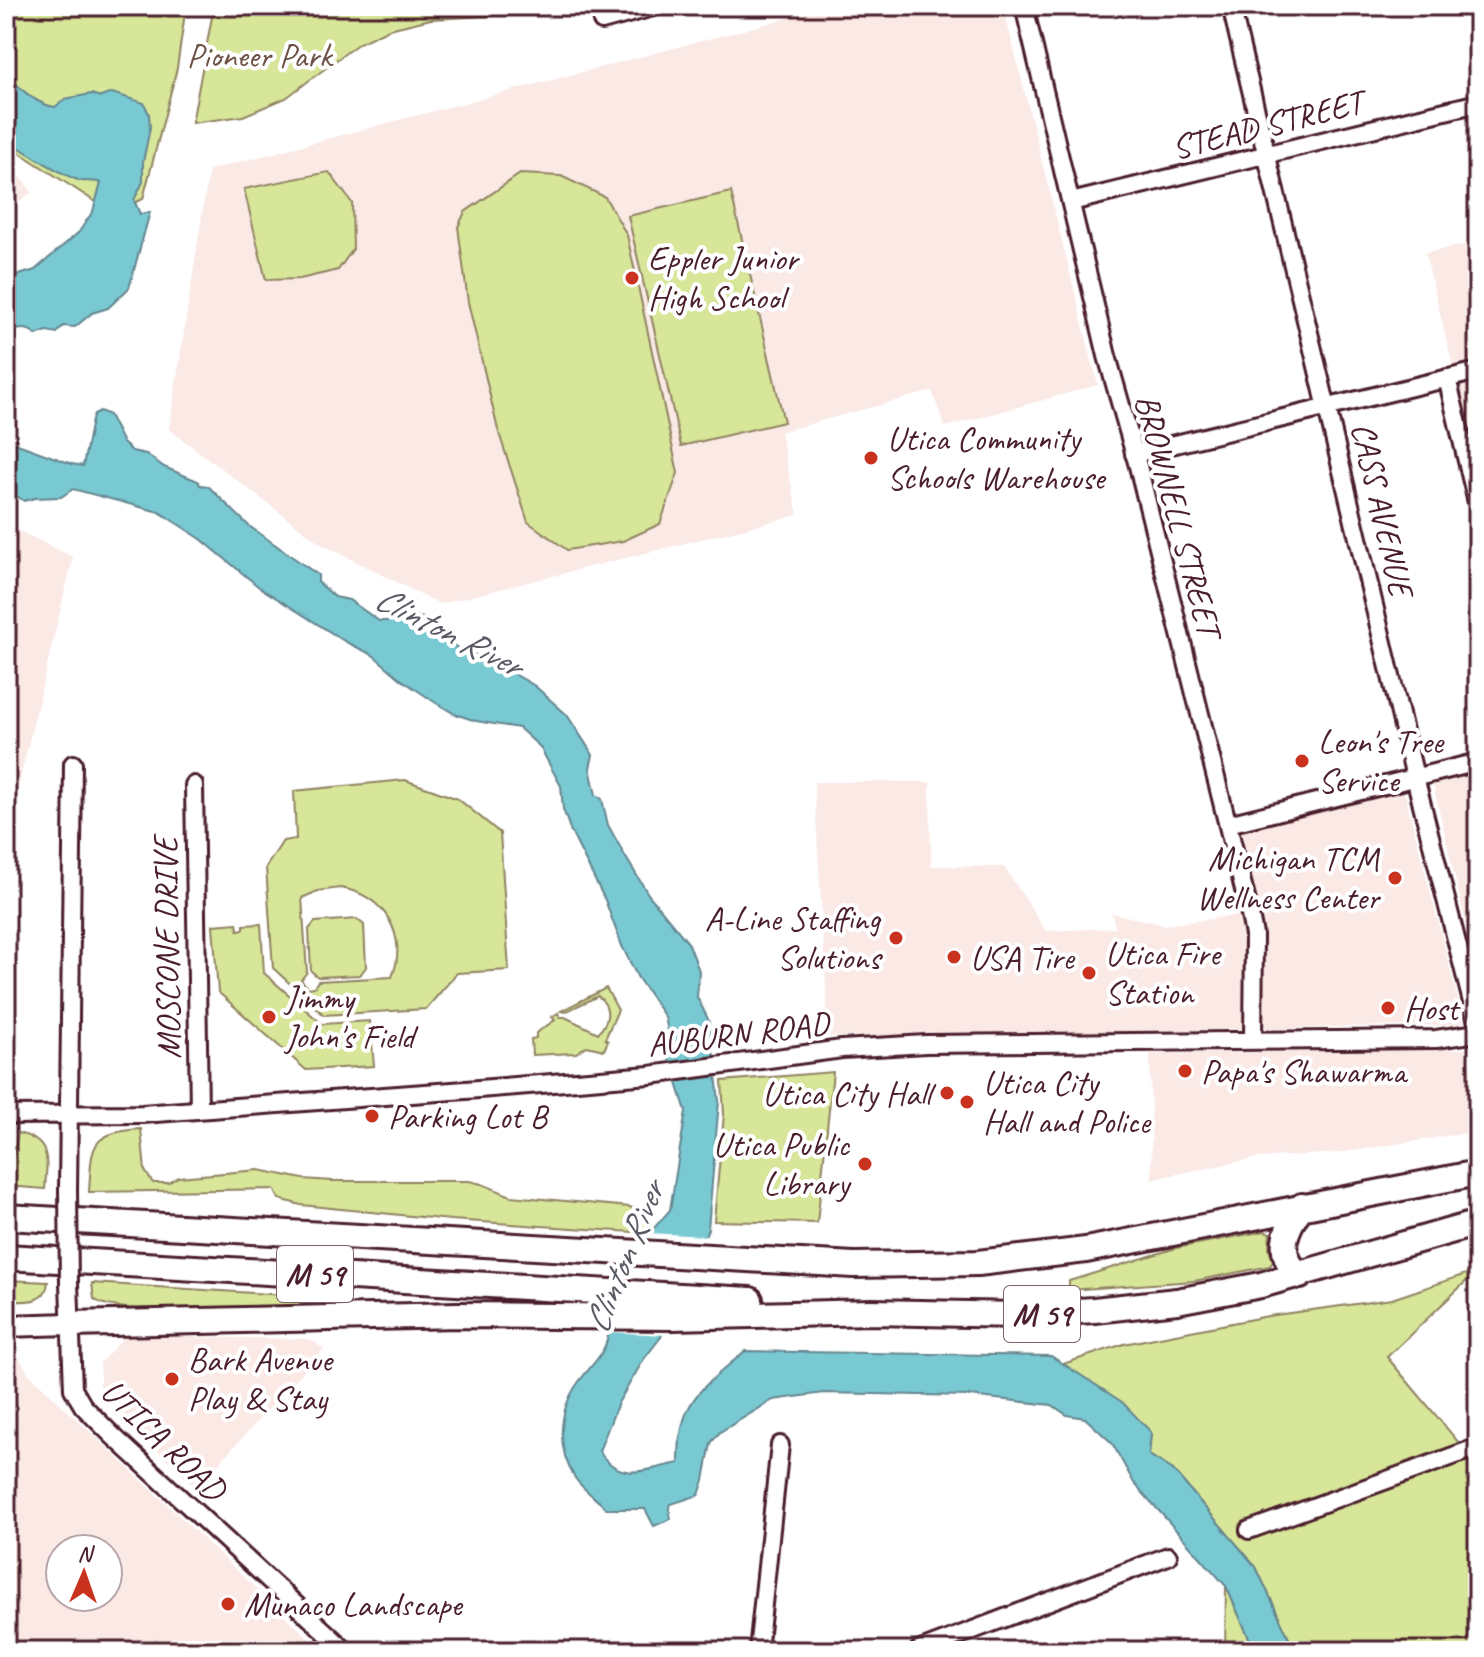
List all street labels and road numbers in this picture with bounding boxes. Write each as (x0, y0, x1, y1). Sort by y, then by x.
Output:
street label: STEAD STREET (1167, 78, 1373, 169)
street label: BROWNELL STREET (1126, 389, 1233, 647)
street label: CASS AVENUE (1342, 418, 1424, 604)
street label: MOSCONE DRIVE (143, 832, 190, 1059)
street label: AUBURN ROAD (645, 1001, 834, 1066)
road number: M 59 (277, 1246, 353, 1302)
road number: M 59 (1004, 1286, 1080, 1342)
street label: UTICA ROAD (92, 1369, 237, 1512)

